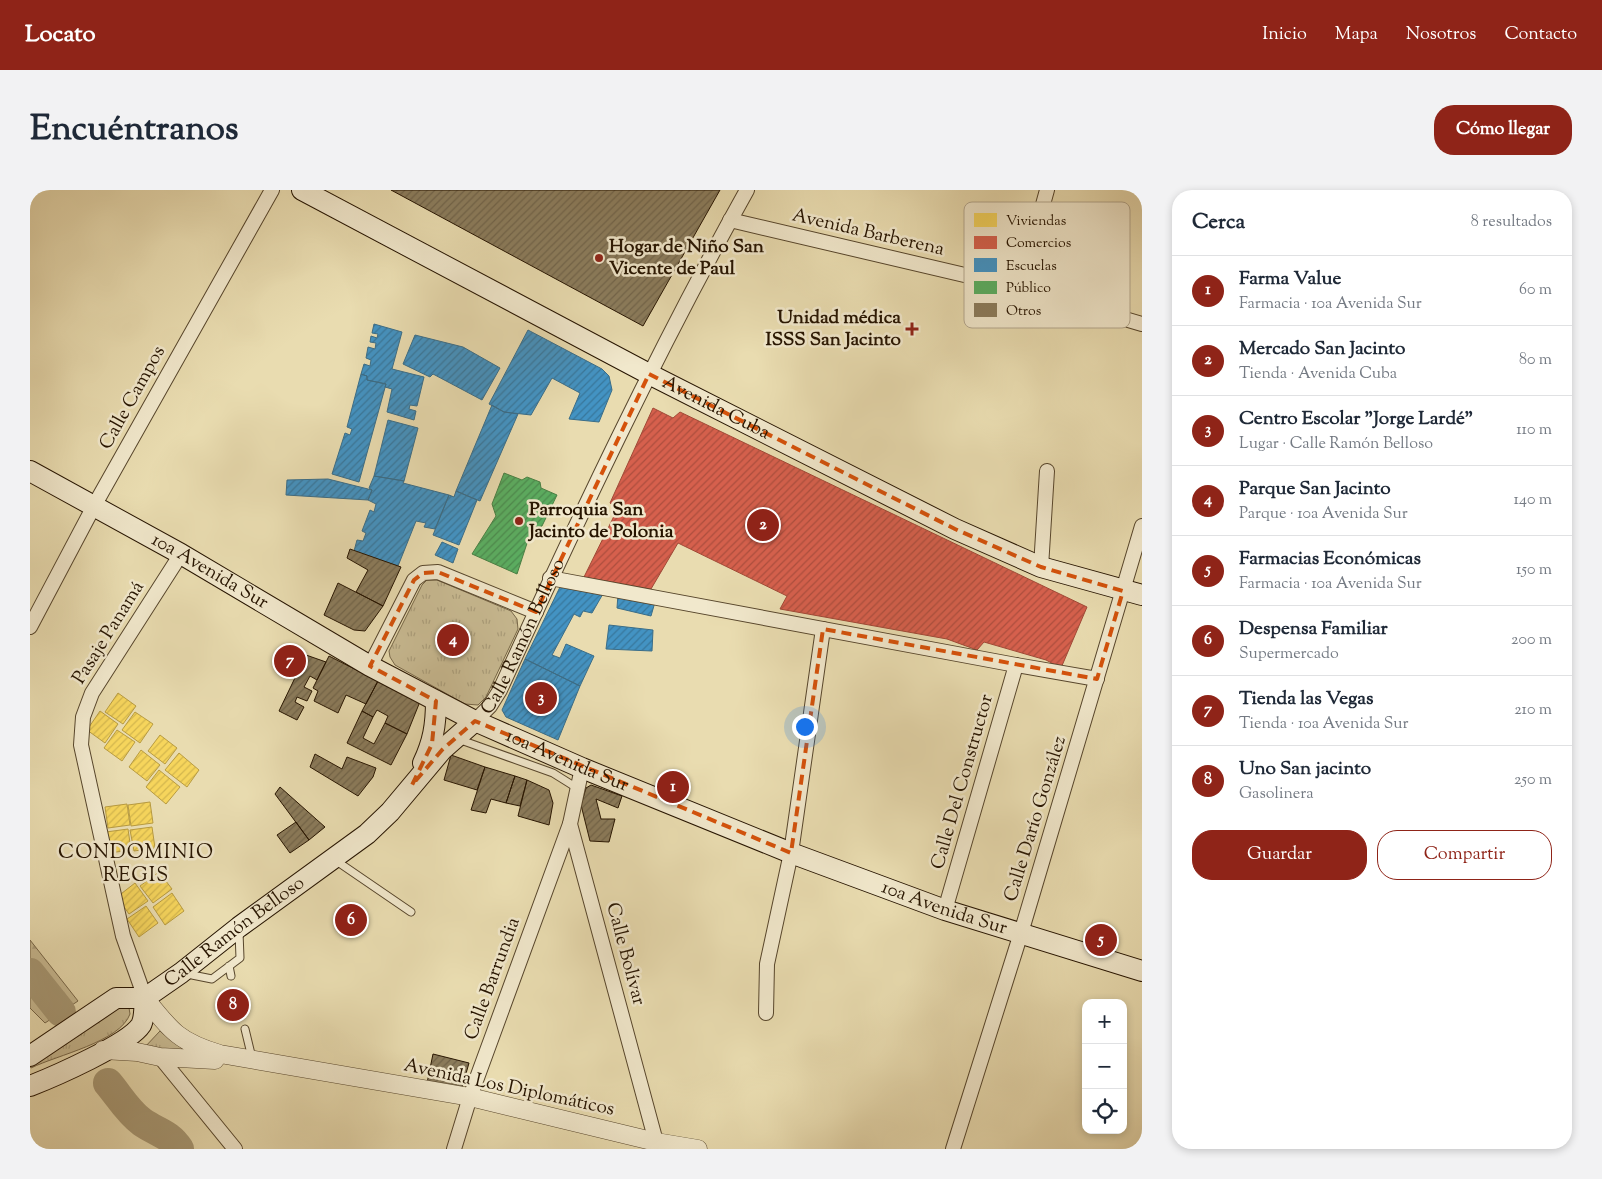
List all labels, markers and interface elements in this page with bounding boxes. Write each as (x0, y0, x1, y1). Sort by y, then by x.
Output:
text: Locato (25, 18, 96, 52)
text: Inicio (1262, 22, 1307, 48)
text: Mapa (1335, 22, 1378, 48)
text: Nosotros (1406, 22, 1476, 48)
text: Contacto (1504, 22, 1577, 48)
text: Encuéntranos (30, 105, 239, 156)
button: Cómo llegar (1434, 105, 1572, 155)
street label: Avenida Barberena (789, 202, 947, 264)
legend (964, 202, 1130, 328)
text: Cerca (1192, 208, 1245, 238)
text: 8 resultados (1471, 211, 1552, 234)
text: Viviendas (1006, 212, 1066, 232)
place label: Hogar de Niño San Vicente de Paul (609, 234, 765, 283)
text: Comercios (1006, 234, 1071, 254)
marker: Hogar de Niño San Vicente de Paul (593, 252, 605, 264)
text: Escuelas (1006, 257, 1057, 277)
text: Farma Value (1239, 266, 1341, 293)
text: Público (1006, 279, 1051, 299)
text: 1 (1205, 279, 1211, 302)
text: 60 m (1519, 279, 1552, 302)
text: Farmacia · 10a Avenida Sur (1239, 293, 1422, 316)
text: Otros (1006, 302, 1041, 322)
place label: Unidad médica ISSS San Jacinto (765, 305, 902, 354)
marker: Unidad médica ISSS San Jacinto (905, 322, 919, 336)
text: Mercado San Jacinto (1239, 336, 1406, 363)
street label: Calle Campos (93, 341, 173, 455)
text: 2 (1204, 349, 1212, 372)
text: 80 m (1519, 349, 1552, 372)
text: Tienda · Avenida Cuba (1239, 363, 1397, 386)
street label: Avenida Cuba (657, 369, 775, 447)
text: Centro Escolar "Jorge Lardé" (1239, 406, 1473, 433)
text: 3 (1205, 419, 1211, 442)
text: 110 m (1516, 419, 1552, 442)
text: Lugar · Calle Ramón Belloso (1239, 433, 1433, 456)
text: Parque San Jacinto (1239, 476, 1391, 503)
text: 4 (1204, 489, 1212, 512)
text: 140 m (1514, 489, 1552, 512)
place label: Parroquia San Jacinto de Polonia (527, 497, 674, 546)
text: Parque · 10a Avenida Sur (1239, 503, 1408, 526)
pin: 2 (747, 506, 779, 544)
marker: Parroquia San Jacinto de Polonia (513, 515, 525, 527)
street label: 10a Avenida Sur (146, 527, 273, 616)
text: Farmacias Económicas (1239, 546, 1421, 573)
street label: Calle Ramón Belloso (475, 554, 572, 721)
text: 5 (1205, 559, 1211, 582)
text: 150 m (1516, 559, 1552, 582)
text: Farmacia · 10a Avenida Sur (1239, 573, 1422, 596)
street label: Pasaje Panamá (67, 576, 152, 690)
text: Despensa Familiar (1239, 616, 1388, 643)
pin: 4 (437, 621, 469, 659)
text: 6 (1204, 629, 1212, 652)
text: 200 m (1511, 629, 1552, 652)
pin: 7 (274, 642, 306, 680)
text: Supermercado (1239, 643, 1339, 666)
pin: 3 (525, 679, 557, 717)
text: Tienda las Vegas (1239, 686, 1374, 713)
street label: Calle Del Constructor (925, 691, 1001, 873)
text: 7 (1204, 699, 1212, 722)
text: 210 m (1514, 699, 1552, 722)
text: Tienda · 10a Avenida Sur (1239, 713, 1408, 736)
your location (792, 714, 818, 740)
street label: 10a Avenida Sur (501, 723, 633, 799)
street label: Calle Darío González (998, 733, 1074, 905)
text: Uno San jacinto (1239, 756, 1371, 783)
pin: 1 (657, 768, 689, 806)
text: 8 (1204, 769, 1212, 792)
text: 250 m (1514, 769, 1552, 792)
text: Gasolinera (1239, 783, 1314, 806)
button: Guardar (1192, 830, 1367, 880)
button: Compartir (1377, 830, 1552, 880)
district label: CONDOMINIO REGIS (58, 839, 214, 891)
street label: Calle Ramón Belloso (159, 870, 310, 994)
street label: 10a Avenida Sur (878, 874, 1011, 942)
street label: Calle Bolívar (598, 900, 652, 1008)
pin: 6 (335, 901, 367, 939)
street label: Calle Barrundia (458, 914, 528, 1044)
pin: 5 (1085, 921, 1117, 959)
pin: 8 (217, 986, 249, 1024)
map controls (1082, 999, 1127, 1134)
button: + (1082, 999, 1127, 1044)
button: − (1082, 1044, 1127, 1089)
street label: Avenida Los Diplomáticos (401, 1052, 617, 1124)
button: locate (1082, 1089, 1127, 1134)

